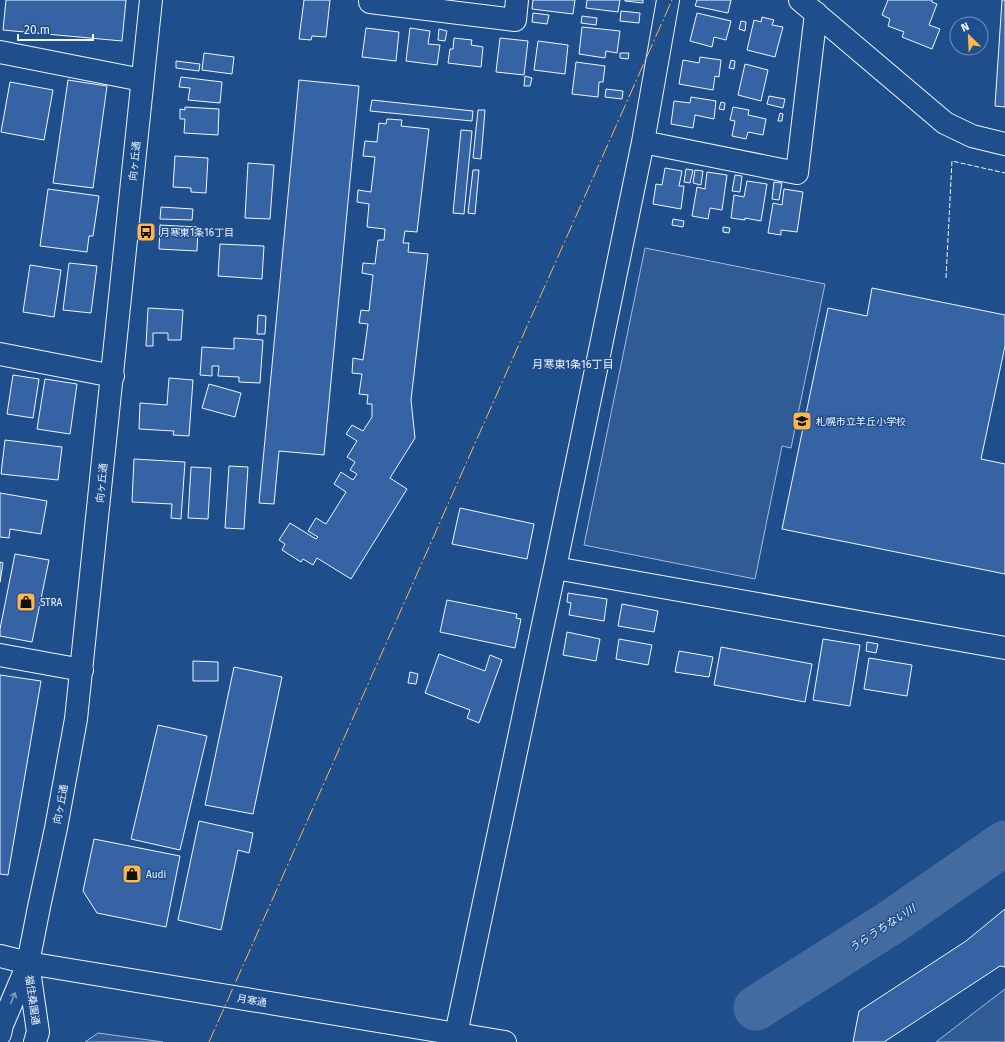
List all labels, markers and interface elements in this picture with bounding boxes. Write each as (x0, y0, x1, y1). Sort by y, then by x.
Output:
scale bar (18, 16, 93, 42)
north arrow (949, 16, 989, 56)
text: N (959, 20, 971, 35)
text: 20 m (24, 23, 50, 37)
street label: 向ヶ丘通 (127, 141, 143, 182)
bus stop icon: 月寒東1条16丁目 (135, 221, 157, 243)
place label: 月寒東1条16丁目 (160, 227, 234, 239)
district label: 月寒東1条16丁目 (532, 358, 614, 371)
school or university icon: 札幌市立羊丘小学校 (791, 410, 813, 432)
place label: 札幌市立羊丘小学校 (816, 416, 906, 428)
street label: 向ヶ丘通 (94, 463, 110, 504)
shop icon: STRA (15, 591, 37, 613)
place label: STRA (40, 597, 62, 609)
street label: 向ヶ丘通 (51, 783, 71, 825)
shop icon: Audi (121, 863, 143, 885)
place label: Audi (146, 869, 167, 881)
water label: うらうちない川 (846, 901, 919, 955)
street label: 福住桑園通 (23, 975, 41, 1026)
one-way arrow (10, 993, 18, 1005)
street label: 月寒通 (236, 993, 268, 1009)

